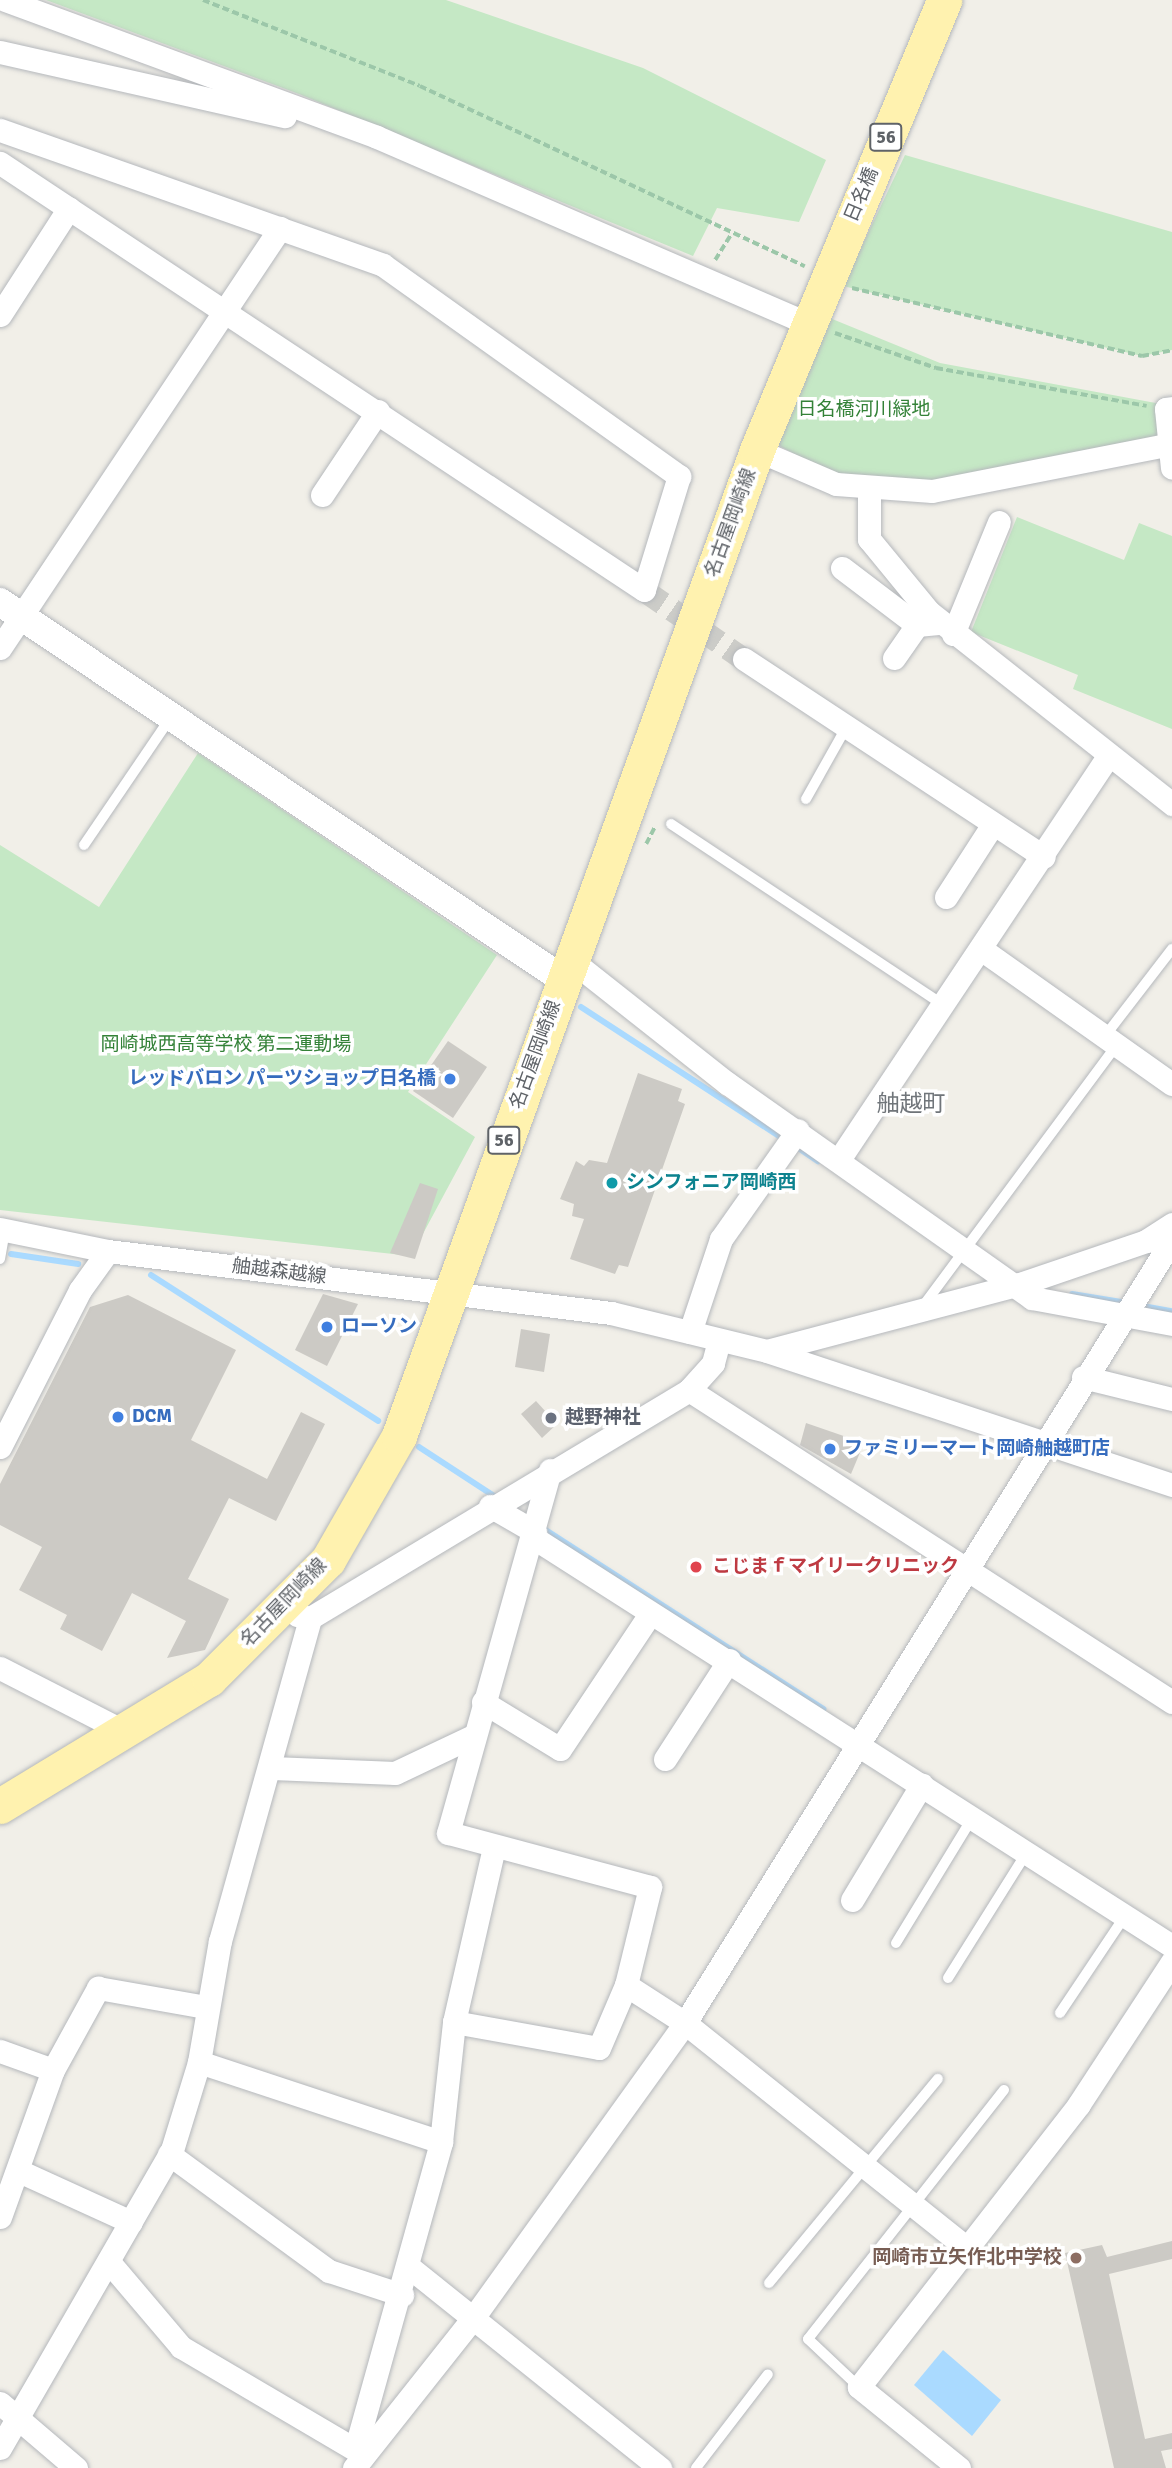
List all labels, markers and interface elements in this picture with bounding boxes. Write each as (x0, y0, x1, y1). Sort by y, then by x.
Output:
road number: 56 (868, 122, 903, 152)
street label: 日名橋 (840, 164, 884, 226)
park label: 日名橋河川緑地 (798, 399, 930, 421)
street label: 名古屋岡崎線 (701, 466, 761, 580)
street label: 名古屋岡崎線 (506, 998, 566, 1112)
park label: 岡崎城西高等学校 第二運動場 (100, 1034, 352, 1056)
place label: レッドバロン パーツショップ日名橋 (128, 1068, 436, 1090)
marker: レッドバロン パーツショップ日名橋 (442, 1071, 458, 1087)
district label: 舳越町 (877, 1090, 945, 1118)
road number: 56 (486, 1126, 522, 1154)
place label: シンフォニア岡崎西 (626, 1172, 797, 1194)
marker: シンフォニア岡崎西 (604, 1175, 620, 1191)
street label: 舳越森越線 (230, 1255, 328, 1289)
place label: ローソン (341, 1316, 417, 1338)
marker: ローソン (319, 1319, 335, 1335)
place label: DCM (132, 1406, 172, 1428)
place label: 越野神社 (565, 1407, 641, 1429)
marker: DCM (110, 1409, 126, 1425)
marker: 越野神社 (543, 1410, 559, 1426)
place label: ファミリーマート岡崎舳越町店 (844, 1438, 1110, 1460)
marker: ファミリーマート岡崎舳越町店 (822, 1441, 838, 1457)
street label: 名古屋岡崎線 (236, 1554, 332, 1652)
place label: こじまｆマイリークリニック (712, 1556, 959, 1578)
marker: こじまｆマイリークリニック (686, 1557, 706, 1577)
place label: 岡崎市立矢作北中学校 (872, 2247, 1062, 2269)
marker: 岡崎市立矢作北中学校 (1068, 2250, 1084, 2266)

